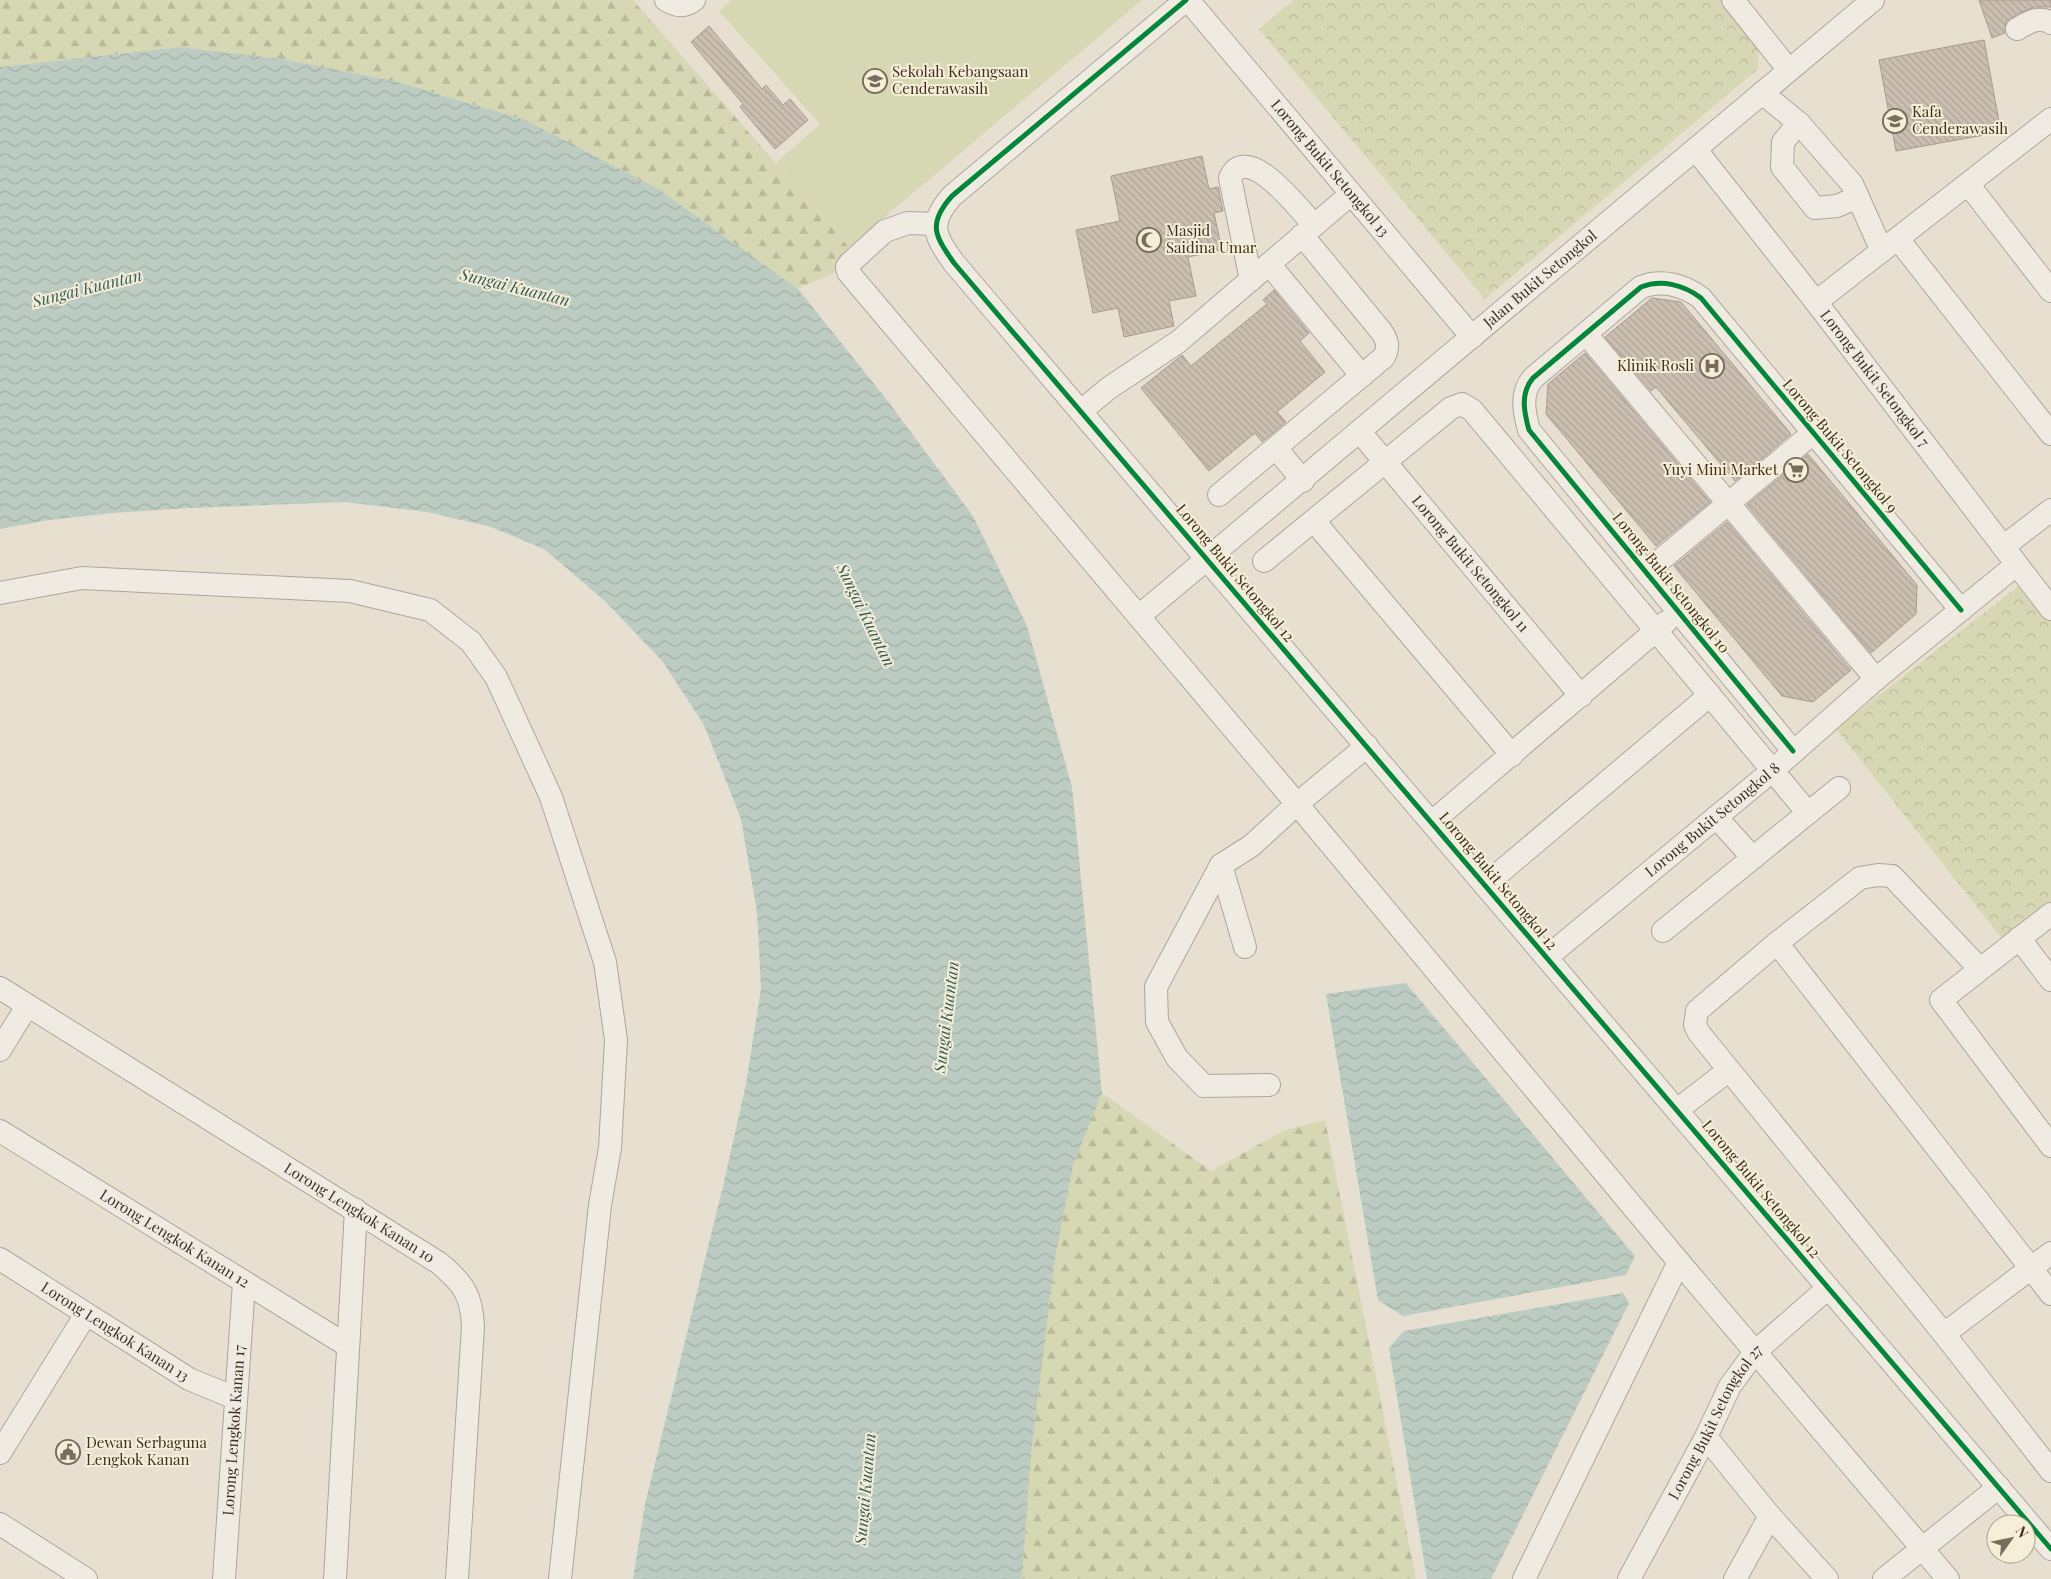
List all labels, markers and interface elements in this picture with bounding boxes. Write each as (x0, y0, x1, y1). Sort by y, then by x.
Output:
place label: Sekolah Kebangsaan Cenderawasih (892, 61, 1029, 98)
school or university icon: Sekolah Kebangsaan Cenderawasih (862, 68, 888, 94)
street label: Lorong Bukit Setongkol 13 (1267, 95, 1394, 241)
place label: Kafa Cenderawasih (1912, 101, 2008, 138)
school or university icon: Kafa Cenderawasih (1882, 108, 1908, 134)
place label: Masjid Saidina Umar (1166, 220, 1257, 257)
street label: Jalan Bukit Setongkol (1478, 225, 1601, 332)
mosque icon: Masjid Saidina Umar (1136, 227, 1162, 253)
water label: Sungai Kuantan (457, 263, 572, 310)
water label: Sungai Kuantan (29, 264, 144, 312)
street label: Lorong Bukit Setongkol 7 (1816, 305, 1934, 451)
hospital icon: Klinik Rosli (1699, 353, 1725, 379)
place label: Klinik Rosli (1617, 355, 1695, 375)
street label: Lorong Bukit Setongkol 9 (1779, 374, 1903, 517)
supermarket icon: Yuyi Mini Market (1783, 457, 1809, 483)
place label: Yuyi Mini Market (1662, 459, 1779, 479)
street label: Lorong Bukit Setongkol 11 (1408, 491, 1535, 636)
street label: Lorong Bukit Setongkol 12 (1172, 499, 1299, 646)
street label: Lorong Bukit Setongkol 10 (1609, 508, 1735, 657)
water label: Sungai Kuantan (832, 559, 900, 670)
street label: Lorong Bukit Setongkol 8 (1640, 757, 1784, 881)
street label: Lorong Bukit Setongkol 12 (1435, 807, 1562, 954)
water label: Sungai Kuantan (928, 960, 963, 1075)
street label: Lorong Bukit Setongkol 12 (1698, 1115, 1825, 1262)
street label: Lorong Lengkok Kanan 10 (281, 1158, 439, 1267)
street label: Lorong Lengkok Kanan 12 (96, 1184, 253, 1292)
street label: Lorong Lengkok Kanan 13 (38, 1277, 193, 1386)
street label: Lorong Bukit Setongkol 27 (1663, 1340, 1766, 1503)
street label: Lorong Lengkok Kanan 17 (217, 1344, 249, 1516)
place label: Dewan Serbaguna Lengkok Kanan (86, 1432, 208, 1469)
water label: Sungai Kuantan (849, 1432, 880, 1547)
public building icon: Dewan Serbaguna Lengkok Kanan (55, 1439, 81, 1465)
north arrow (1986, 1514, 2036, 1564)
text: N (2012, 1522, 2033, 1541)

